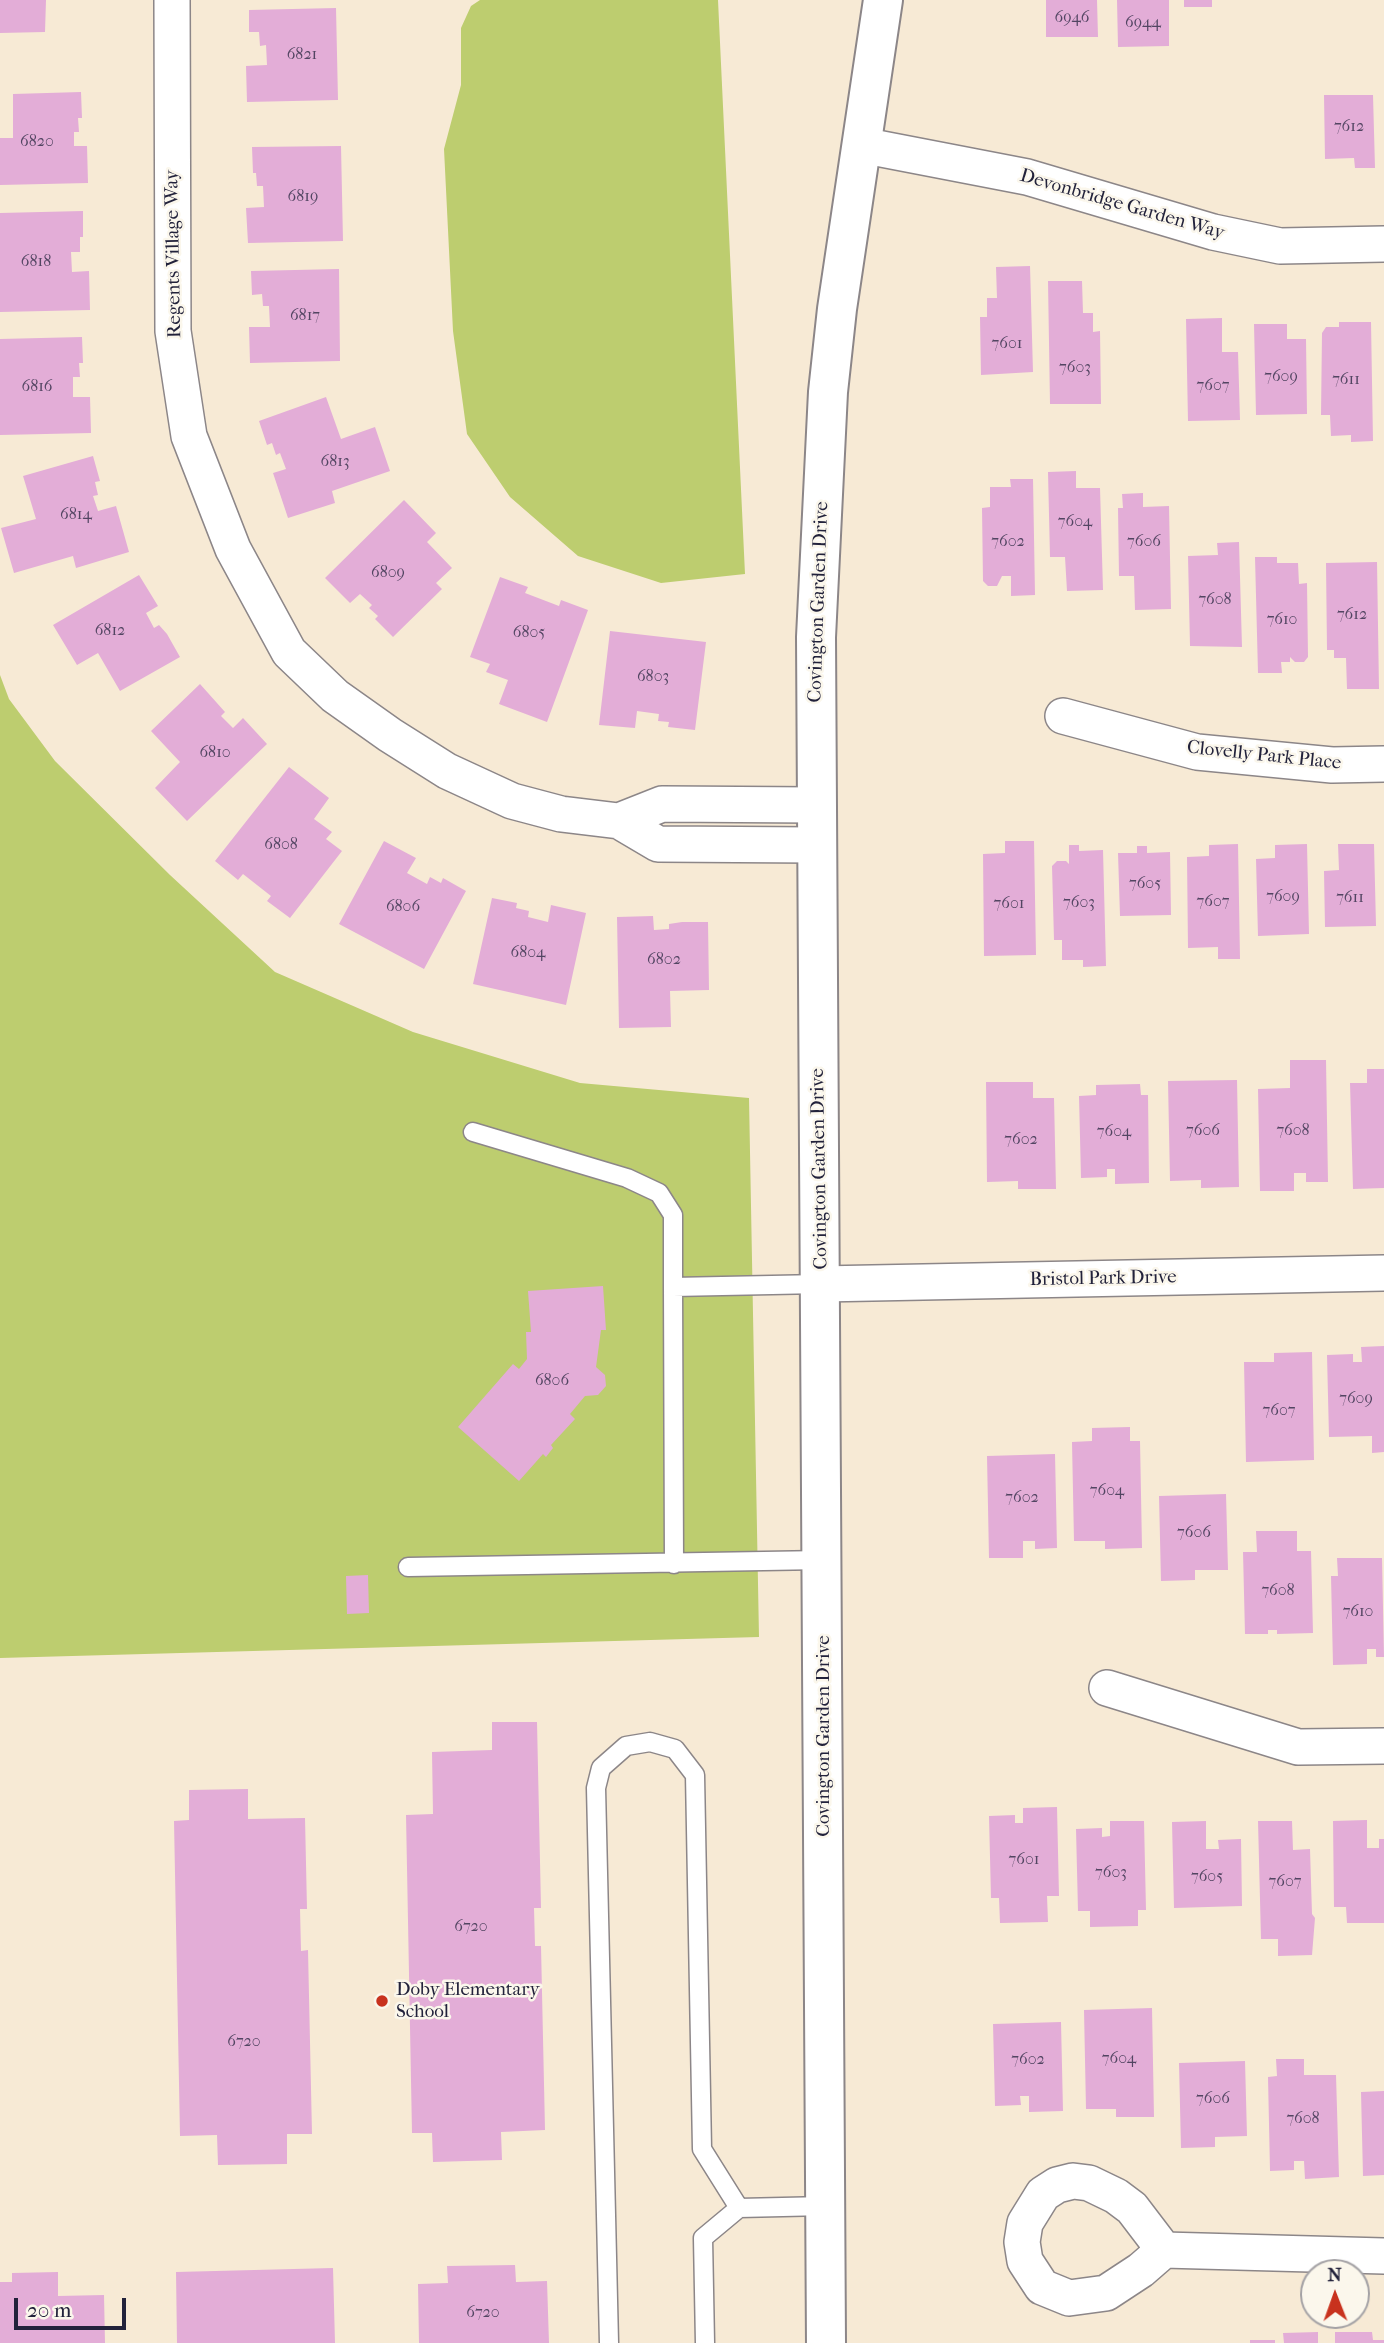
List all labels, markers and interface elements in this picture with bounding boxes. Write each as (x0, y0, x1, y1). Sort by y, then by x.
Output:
house number: 6946 (1054, 8, 1090, 28)
house number: 6944 (1125, 13, 1161, 33)
house number: 6821 (287, 45, 317, 65)
house number: 7612 (1334, 117, 1364, 137)
house number: 6820 (20, 132, 54, 152)
street label: Devonbridge Garden Way (1017, 165, 1227, 245)
street label: Regents Village Way (161, 170, 187, 338)
house number: 6819 (288, 187, 318, 207)
house number: 6818 (21, 252, 51, 272)
house number: 6817 (290, 306, 320, 326)
house number: 7601 (992, 334, 1022, 354)
house number: 7603 (1059, 358, 1091, 378)
house number: 7609 (1264, 367, 1298, 387)
house number: 7611 (1332, 370, 1360, 390)
house number: 7607 (1197, 376, 1229, 396)
house number: 6816 (21, 377, 53, 397)
house number: 6813 (321, 452, 349, 472)
street label: Covington Garden Drive (804, 501, 834, 703)
house number: 6814 (60, 505, 92, 525)
house number: 7604 (1058, 512, 1092, 532)
house number: 7602 (991, 532, 1025, 552)
house number: 7606 (1127, 532, 1161, 552)
house number: 6809 (371, 563, 405, 583)
house number: 7608 (1198, 590, 1232, 610)
house number: 7612 (1337, 605, 1367, 625)
house number: 7610 (1267, 610, 1297, 630)
house number: 6812 (95, 621, 125, 641)
house number: 6805 (513, 623, 545, 643)
house number: 6803 (637, 667, 669, 687)
street label: Clovelly Park Place (1186, 737, 1342, 775)
house number: 6810 (199, 743, 231, 763)
house number: 6808 (264, 835, 298, 855)
house number: 7605 (1129, 874, 1161, 894)
house number: 7609 (1266, 887, 1300, 907)
house number: 7611 (1336, 888, 1364, 908)
house number: 7607 (1197, 892, 1229, 912)
house number: 7603 (1063, 893, 1095, 913)
house number: 7601 (994, 894, 1024, 914)
house number: 6806 (386, 897, 420, 917)
house number: 6804 (511, 943, 545, 963)
house number: 6802 (647, 950, 681, 970)
street label: Covington Garden Drive (807, 1068, 833, 1270)
house number: 7606 (1186, 1121, 1220, 1141)
house number: 7608 (1276, 1121, 1310, 1141)
house number: 7604 (1097, 1122, 1131, 1142)
house number: 7602 (1004, 1130, 1038, 1150)
street label: Bristol Park Drive (1029, 1266, 1177, 1292)
house number: 6806 (535, 1371, 569, 1391)
house number: 7609 (1339, 1389, 1373, 1409)
house number: 7607 (1263, 1401, 1295, 1421)
house number: 7604 (1090, 1481, 1124, 1501)
house number: 7602 (1005, 1488, 1039, 1508)
house number: 7606 (1177, 1523, 1211, 1543)
house number: 7608 (1261, 1581, 1295, 1601)
house number: 7610 (1343, 1602, 1373, 1622)
street label: Covington Garden Drive (813, 1635, 835, 1837)
house number: 7601 (1009, 1850, 1039, 1870)
house number: 7603 (1095, 1863, 1127, 1883)
house number: 7605 (1191, 1867, 1223, 1887)
house number: 7607 (1269, 1872, 1301, 1892)
house number: 6720 (454, 1917, 488, 1937)
place label: Doby Elementary School (396, 1979, 540, 2023)
marker: Doby Elementary School (374, 1993, 390, 2009)
house number: 6720 (227, 2032, 261, 2052)
house number: 7604 (1102, 2049, 1136, 2069)
house number: 7602 (1011, 2050, 1045, 2070)
house number: 7606 (1196, 2089, 1230, 2109)
house number: 7608 (1286, 2109, 1320, 2129)
north arrow (1300, 2259, 1370, 2329)
text: N (1327, 2264, 1342, 2286)
scale bar (18, 2284, 130, 2328)
text: 20 m (27, 2298, 71, 2322)
house number: 6720 (466, 2303, 500, 2323)

